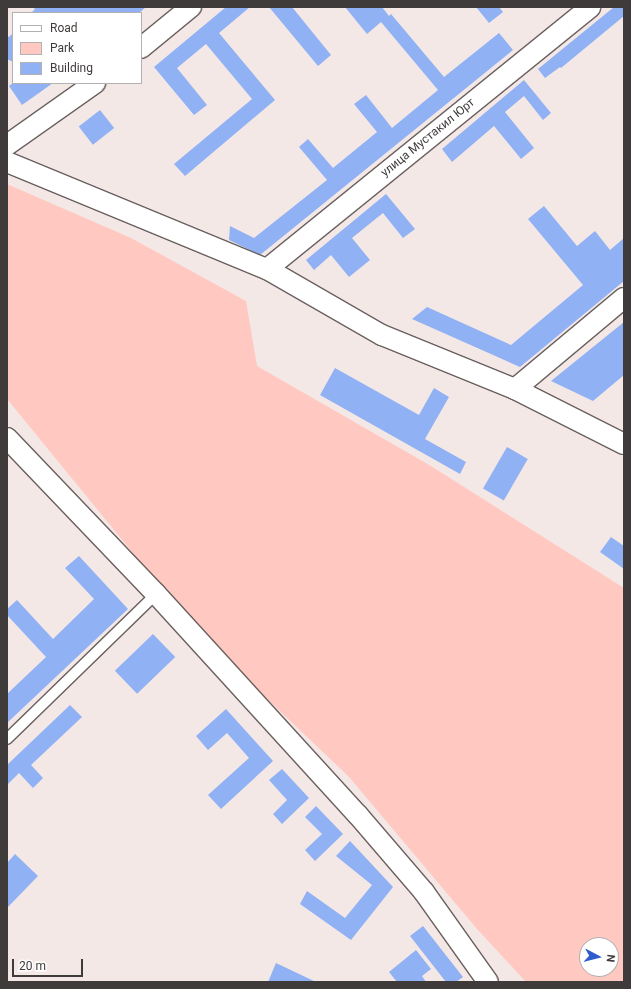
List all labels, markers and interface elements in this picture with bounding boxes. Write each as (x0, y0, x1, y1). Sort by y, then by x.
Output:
legend (12, 12, 142, 84)
text: Road (50, 21, 78, 35)
text: Park (50, 41, 74, 55)
text: Building (50, 61, 93, 75)
street label: улица Мустакил Юрт (378, 96, 478, 180)
north arrow (579, 937, 619, 977)
scale bar (14, 951, 85, 977)
text: N (603, 954, 617, 963)
text: 20 m (19, 959, 46, 973)

